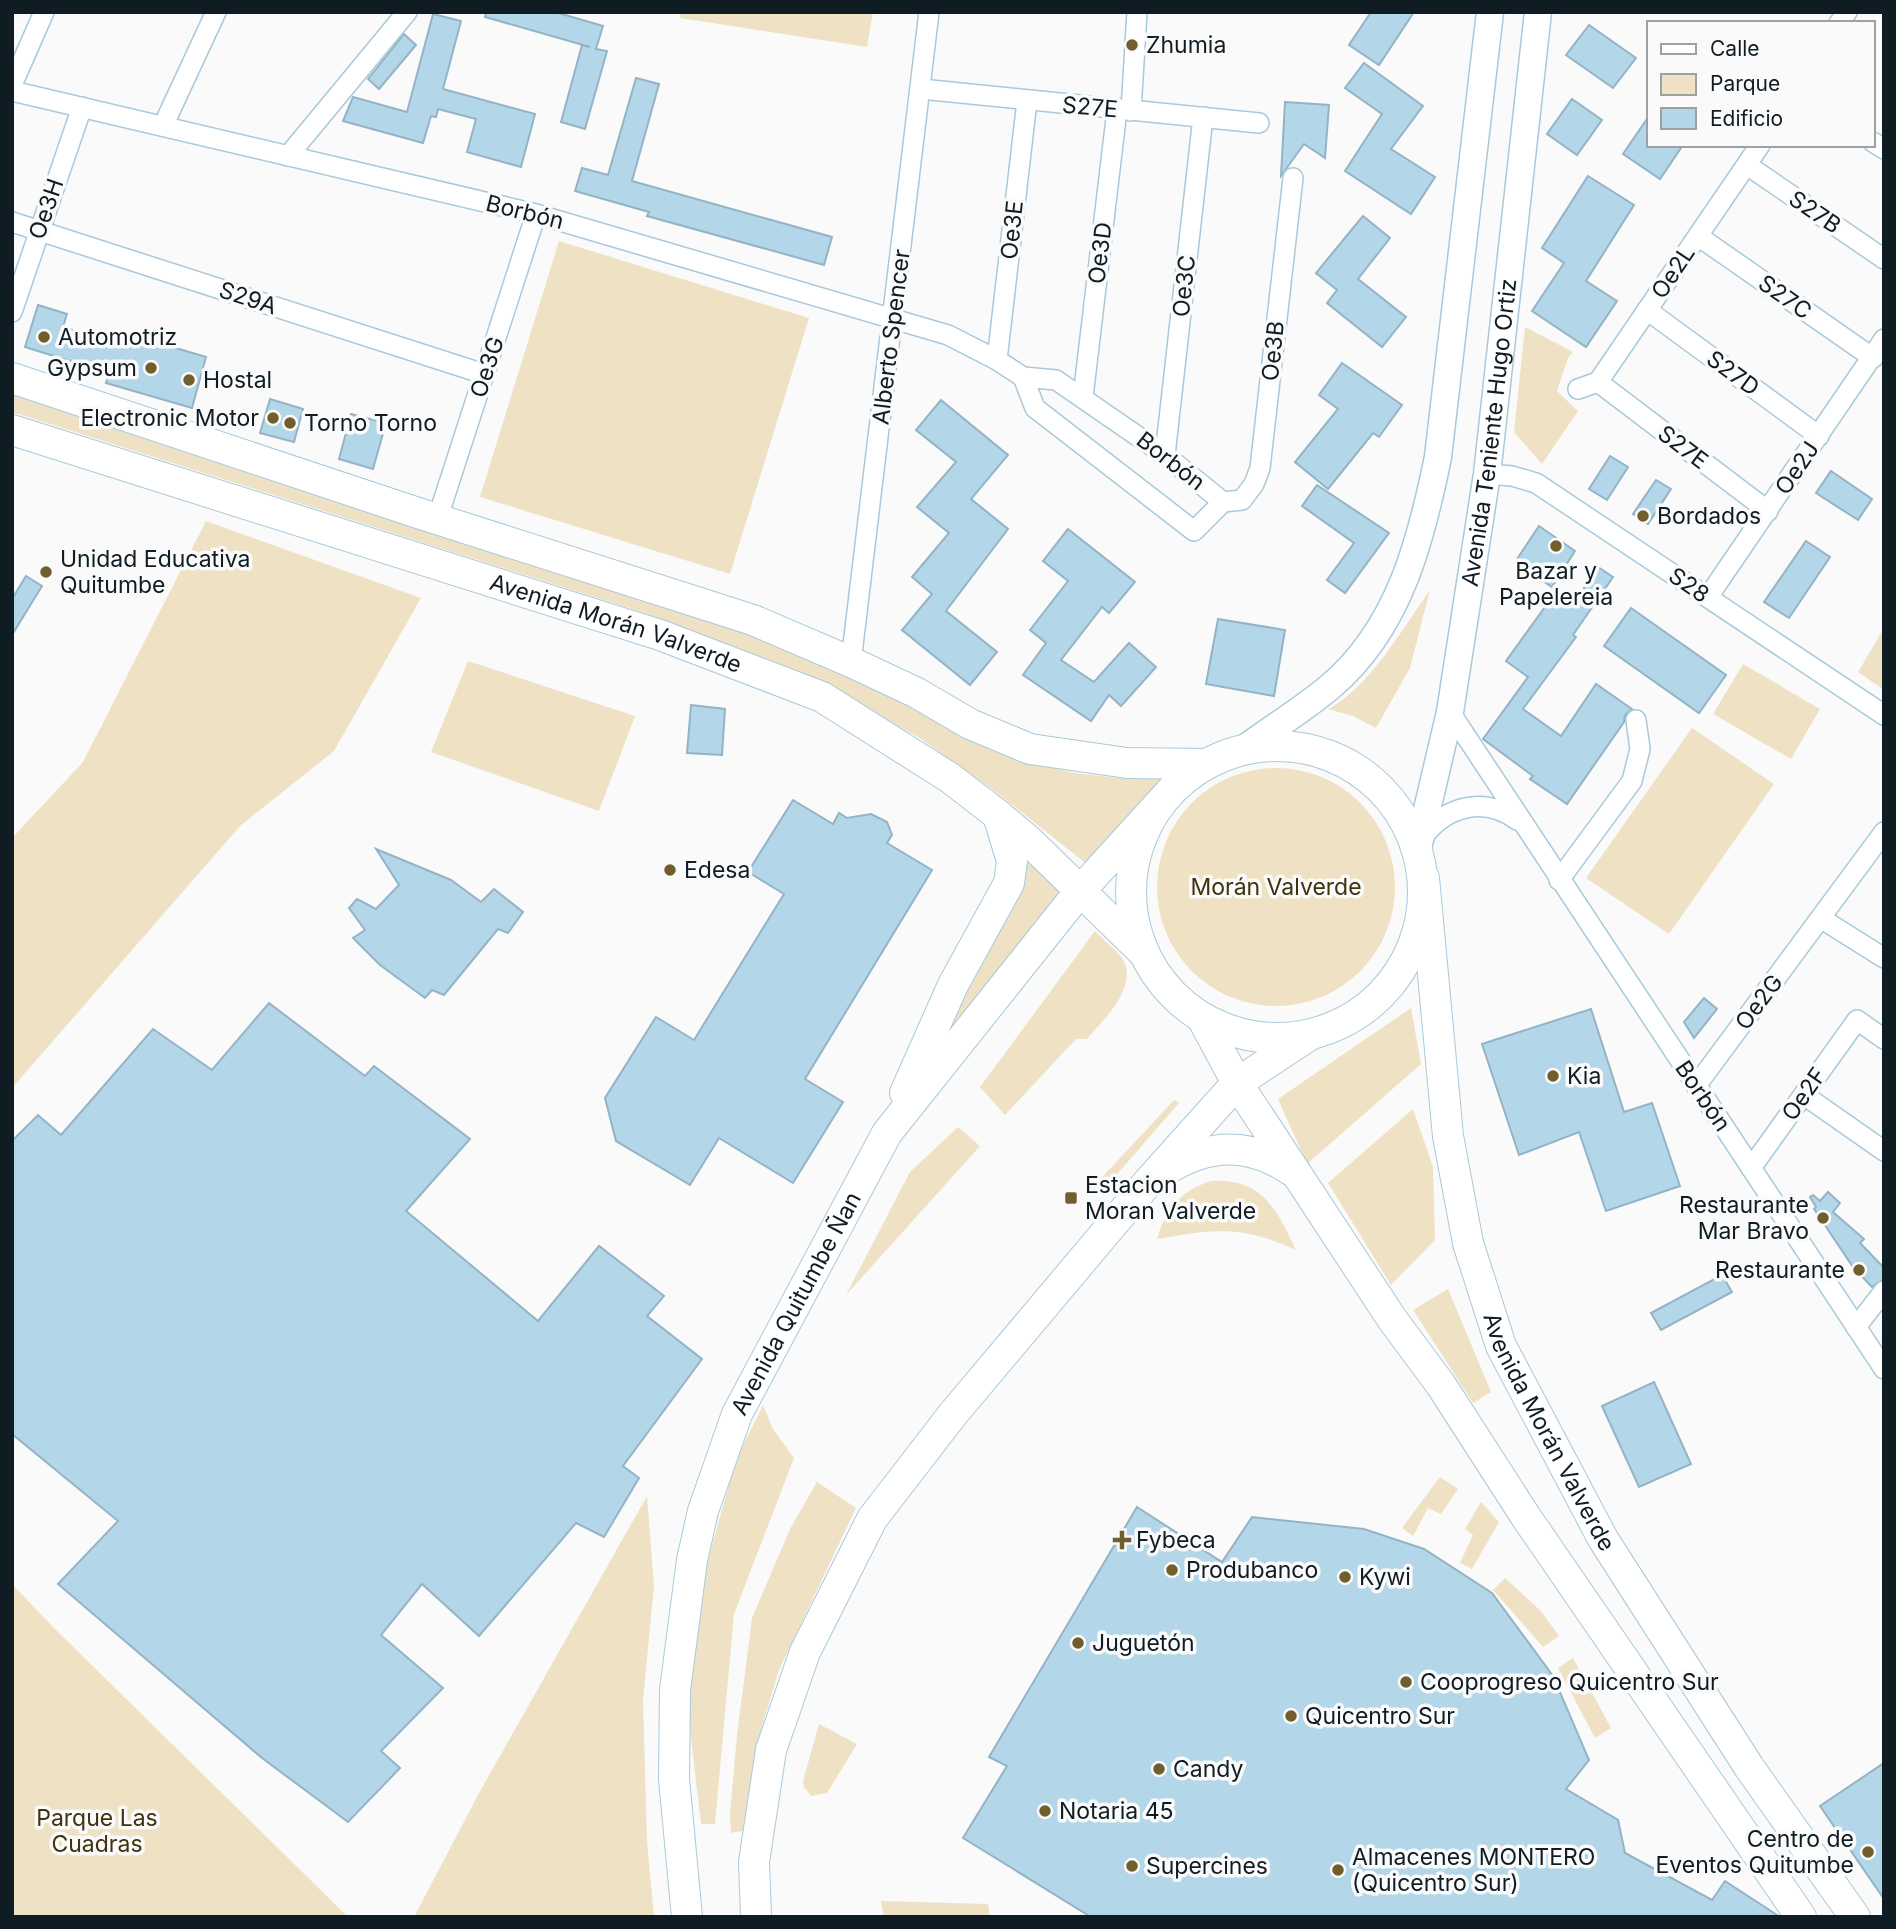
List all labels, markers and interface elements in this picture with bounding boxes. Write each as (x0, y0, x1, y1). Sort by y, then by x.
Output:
legend (1647, 21, 1875, 147)
place label: Zhumia (1146, 31, 1226, 59)
text: Calle (1710, 36, 1760, 61)
marker: Zhumia (1124, 37, 1140, 53)
text: Parque (1710, 71, 1780, 96)
street label: S27E (1061, 91, 1119, 123)
text: Edificio (1710, 106, 1783, 131)
street label: Oe3H (23, 175, 69, 243)
street label: S27B (1784, 184, 1846, 240)
street label: Borbón (483, 189, 567, 235)
street label: Oe3E (995, 199, 1029, 261)
street label: Oe3D (1082, 221, 1118, 285)
street label: Oe2L (1645, 240, 1701, 304)
street label: Alberto Spencer (866, 247, 916, 426)
street label: Oe3C (1167, 254, 1201, 318)
street label: S27C (1753, 269, 1817, 325)
street label: S29A (216, 276, 280, 320)
street label: Avenida Teniente Hugo Ortiz (1456, 277, 1522, 589)
street label: Oe3B (1256, 320, 1290, 382)
place label: Automotriz (58, 323, 177, 351)
marker: Automotriz (36, 329, 52, 345)
street label: Oe3G (464, 333, 510, 401)
street label: S27D (1701, 345, 1765, 401)
place label: Gypsum (47, 354, 137, 382)
marker: Gypsum (143, 360, 159, 376)
place label: Hostal (203, 366, 272, 394)
marker: Hostal (181, 372, 197, 388)
place label: Electronic Motor (80, 404, 259, 432)
place label: Torno Torno (304, 409, 437, 437)
marker: Electronic Motor (265, 410, 281, 426)
marker: Torno Torno (282, 415, 298, 431)
street label: S27E (1652, 419, 1714, 475)
street label: Borbón (1131, 426, 1211, 496)
street label: Oe2J (1769, 436, 1825, 500)
place label: Bordados (1657, 502, 1761, 530)
marker: Bordados (1635, 508, 1651, 524)
marker: Bazar y Papelereia (1548, 538, 1564, 554)
place label: Unidad Educativa Quitumbe (60, 545, 250, 599)
place label: Bazar y Papelereia (1499, 557, 1613, 611)
street label: S28 (1663, 561, 1715, 609)
marker: Unidad Educativa Quitumbe (38, 564, 54, 580)
street label: Avenida Morán Valverde (486, 568, 746, 679)
place label: Edesa (684, 856, 750, 884)
marker: Edesa (662, 862, 678, 878)
park label: Morán Valverde (1190, 873, 1362, 901)
street label: Oe2G (1729, 969, 1789, 1035)
street label: Borbón (1669, 1055, 1737, 1137)
place label: Kia (1567, 1062, 1601, 1090)
street label: Oe2F (1776, 1062, 1832, 1126)
marker: Kia (1545, 1068, 1561, 1084)
place label: Estacion Moran Valverde (1085, 1171, 1256, 1225)
street label: Avenida Quitumbe Ñan (725, 1187, 867, 1420)
marker: Estacion Moran Valverde (1063, 1190, 1079, 1206)
place label: Restaurante Mar Bravo (1679, 1191, 1809, 1245)
marker: Restaurante Mar Bravo (1815, 1210, 1831, 1226)
place label: Restaurante (1715, 1256, 1845, 1284)
marker: Restaurante (1851, 1262, 1867, 1278)
street label: Avenida Morán Valverde (1477, 1309, 1621, 1556)
place label: Fybeca (1136, 1526, 1216, 1554)
marker: Fybeca (1114, 1532, 1130, 1548)
place label: Produbanco (1186, 1556, 1318, 1584)
marker: Produbanco (1164, 1562, 1180, 1578)
place label: Kywi (1359, 1563, 1411, 1591)
marker: Kywi (1337, 1569, 1353, 1585)
place label: Juguetón (1092, 1629, 1195, 1657)
marker: Juguetón (1070, 1635, 1086, 1651)
place label: Cooprogreso Quicentro Sur (1420, 1668, 1719, 1696)
marker: Cooprogreso Quicentro Sur (1398, 1674, 1414, 1690)
place label: Quicentro Sur (1305, 1702, 1455, 1730)
marker: Quicentro Sur (1283, 1708, 1299, 1724)
place label: Candy (1173, 1755, 1244, 1783)
marker: Candy (1151, 1761, 1167, 1777)
place label: Notaria 45 (1059, 1797, 1173, 1825)
marker: Notaria 45 (1037, 1803, 1053, 1819)
park label: Parque Las Cuadras (36, 1804, 158, 1858)
place label: Centro de Eventos Quitumbe (1655, 1825, 1854, 1879)
place label: Almacenes MONTERO (Quicentro Sur) (1352, 1843, 1595, 1897)
marker: Centro de Eventos Quitumbe (1860, 1844, 1876, 1860)
place label: Supercines (1146, 1852, 1268, 1880)
marker: Supercines (1124, 1858, 1140, 1874)
marker: Almacenes MONTERO (Quicentro Sur) (1330, 1862, 1346, 1878)

